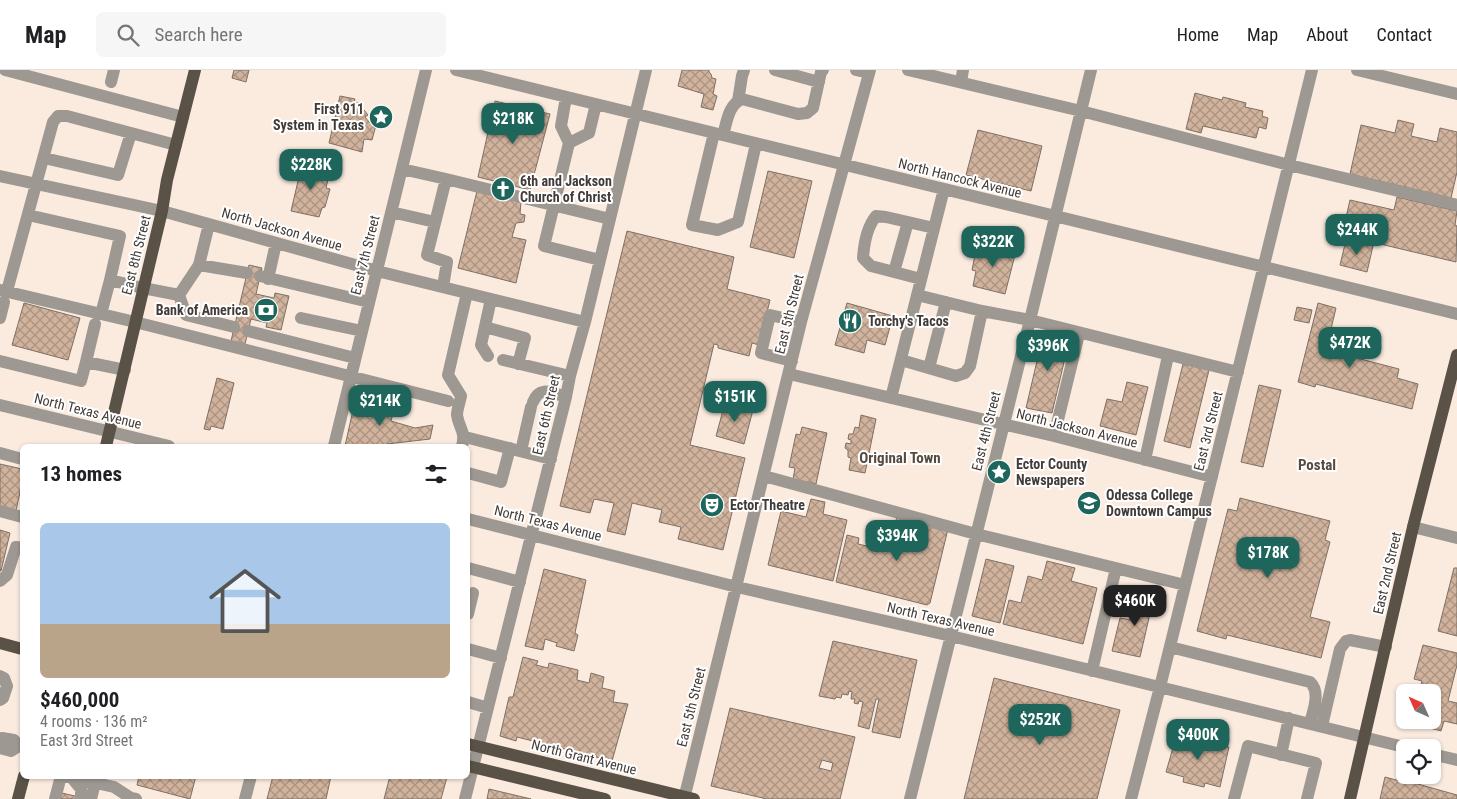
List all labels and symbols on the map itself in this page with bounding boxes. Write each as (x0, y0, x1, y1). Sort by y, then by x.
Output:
place label: First 911 System in Texas (273, 101, 364, 133)
pin: $218K (478, 102, 548, 145)
place icon: First 911 System in Texas (368, 104, 394, 130)
pin: $228K (276, 148, 346, 191)
street label: North Hancock Avenue (897, 155, 1024, 201)
place label: 6th and Jackson Church of Christ (520, 173, 612, 205)
church icon: 6th and Jackson Church of Christ (490, 176, 516, 202)
street label: North Jackson Avenue (220, 204, 344, 254)
street label: East 8th Street (118, 214, 154, 296)
street label: East 7th Street (347, 214, 383, 296)
pin: $244K (1322, 214, 1392, 256)
pin: $322K (958, 226, 1028, 268)
street label: East 5th Street (771, 273, 807, 355)
bank icon: Bank of America (253, 297, 279, 323)
place label: Bank of America (156, 302, 248, 318)
restaurant icon: Torchy's Tacos (837, 308, 863, 334)
place label: Torchy's Tacos (868, 313, 949, 329)
pin: $472K (1315, 326, 1385, 369)
pin: $396K (1013, 330, 1083, 372)
street label: East 6th Street (529, 374, 563, 456)
pin: $151K (700, 380, 770, 423)
pin: $214K (345, 384, 415, 427)
street label: North Texas Avenue (33, 390, 144, 432)
street label: East 4th Street (968, 390, 1004, 472)
street label: East 3rd Street (1190, 390, 1226, 472)
street label: North Jackson Avenue (1015, 405, 1140, 451)
district label: Original Town (859, 449, 941, 467)
place label: Ector County Newspapers (1016, 456, 1088, 488)
district label: Postal (1298, 456, 1336, 474)
place icon: Ector County Newspapers (986, 459, 1012, 485)
place label: Odessa College Downtown Campus (1106, 487, 1212, 519)
school or university icon: Odessa College Downtown Campus (1076, 490, 1102, 516)
theatre icon: Ector Theatre (699, 492, 725, 518)
place label: Ector Theatre (730, 497, 805, 513)
street label: North Texas Avenue (493, 502, 604, 544)
pin: $394K (862, 520, 932, 562)
street label: East 2nd Street (1370, 530, 1404, 616)
pin: $178K (1233, 536, 1303, 579)
pin: $460K (1100, 584, 1170, 627)
street label: North Texas Avenue (886, 599, 997, 639)
street label: East 5th Street (673, 666, 709, 748)
north arrow (1396, 684, 1441, 729)
pin: $252K (1005, 704, 1075, 746)
pin: $400K (1163, 718, 1233, 761)
street label: North Grant Avenue (530, 736, 639, 778)

